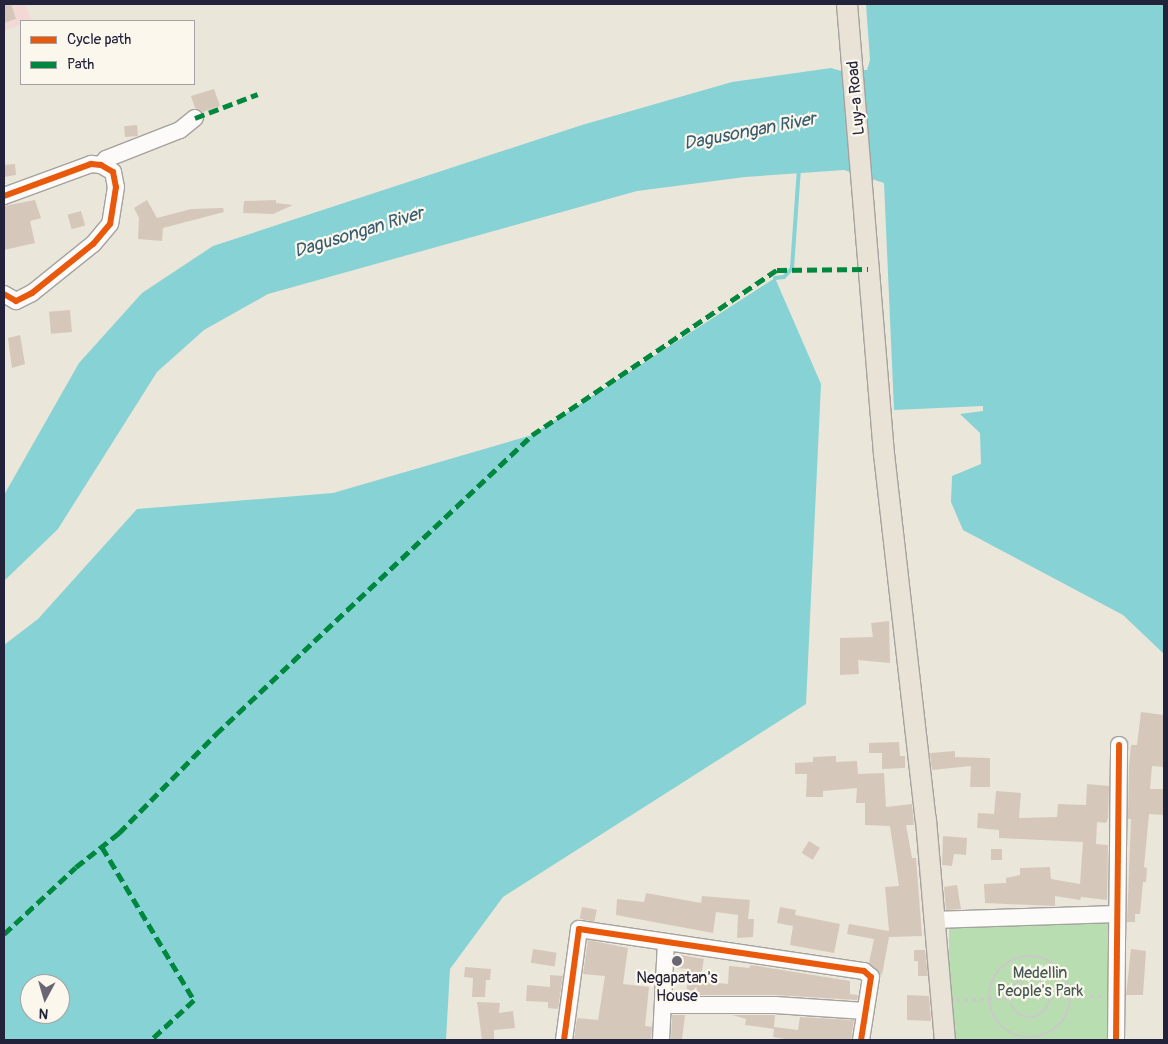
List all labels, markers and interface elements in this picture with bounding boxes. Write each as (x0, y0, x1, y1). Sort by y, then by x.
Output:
legend (20, 20, 195, 85)
text: Cycle path (67, 30, 131, 49)
text: Path (67, 55, 94, 74)
street label: Luy-a Road (843, 60, 869, 136)
water label: Dagusongan River (682, 109, 818, 155)
water label: Dagusongan River (292, 203, 426, 263)
marker: Negapatan's House (671, 955, 683, 967)
park label: Medellin People's Park (997, 963, 1083, 1001)
place label: Negapatan's House (636, 968, 718, 1006)
north arrow (20, 974, 70, 1024)
text: N (38, 1004, 49, 1022)

